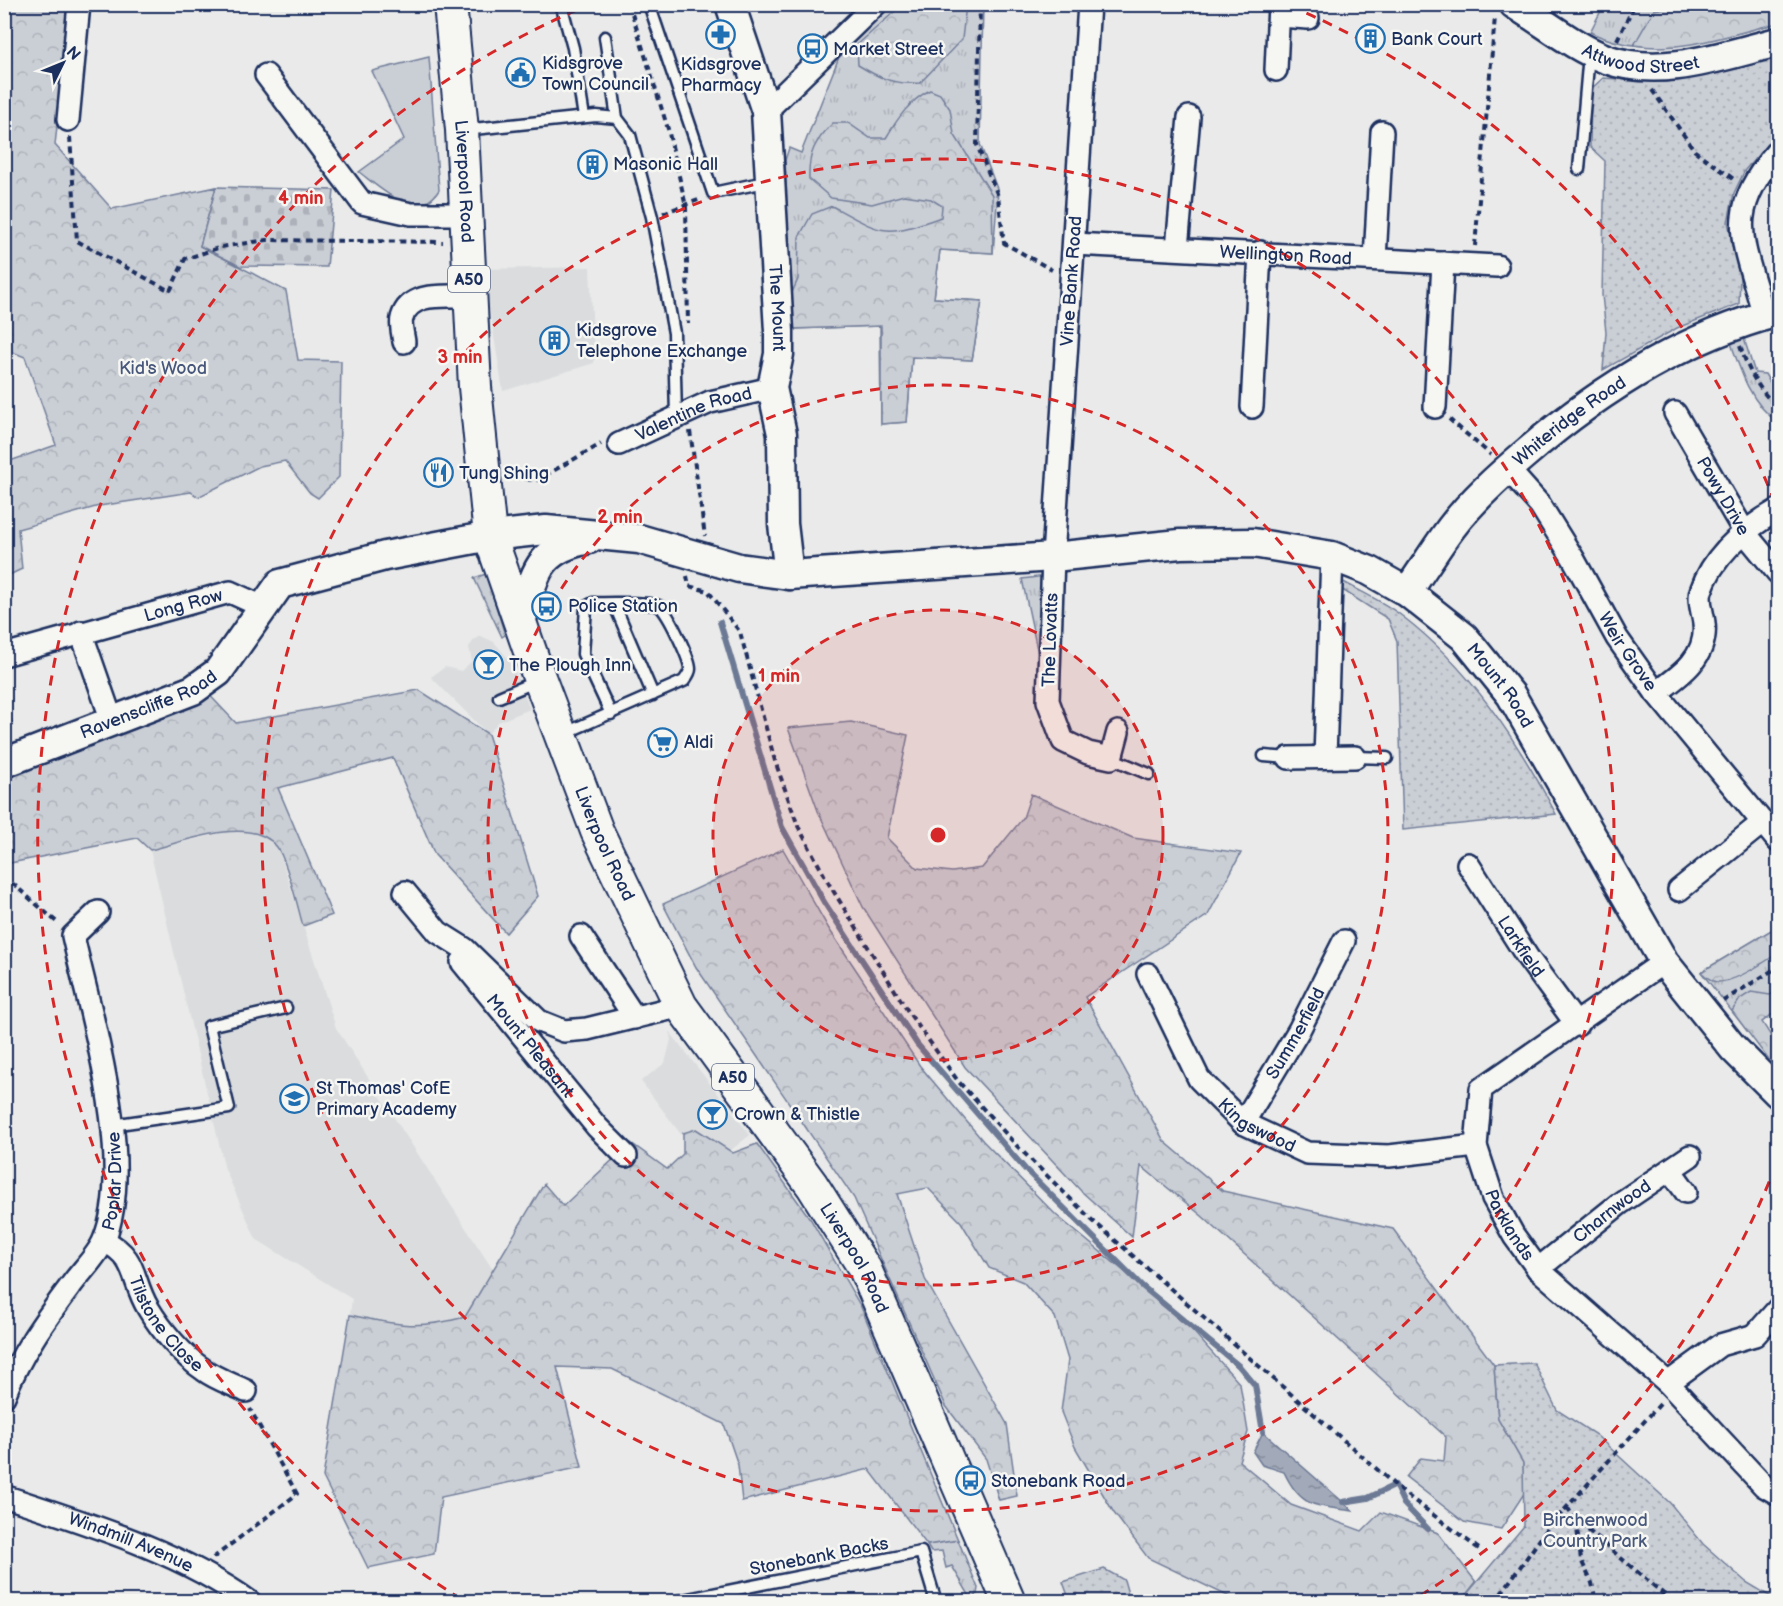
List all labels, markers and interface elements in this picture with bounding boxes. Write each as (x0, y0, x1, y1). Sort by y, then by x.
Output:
pharmacy icon: Kidsgrove Pharmacy (705, 19, 737, 51)
building icon: Bank Court (1354, 23, 1386, 55)
place label: Bank Court (1391, 29, 1483, 50)
north arrow (33, 33, 93, 93)
bus stop icon: Market Street (796, 33, 828, 65)
place label: Market Street (833, 39, 944, 60)
street label: Attwood Street (1579, 40, 1701, 78)
text: N (62, 43, 84, 65)
place label: Kidsgrove Town Council (542, 53, 649, 95)
place label: Kidsgrove Pharmacy (681, 54, 762, 96)
public building icon: Kidsgrove Town Council (505, 57, 537, 89)
street label: Liverpool Road (450, 119, 478, 243)
building icon: Masonic Hall (576, 148, 608, 180)
place label: Masonic Hall (613, 154, 718, 175)
text: 4 min (278, 188, 324, 209)
street label: Vine Bank Road (1056, 215, 1087, 347)
street label: Wellington Road (1219, 242, 1353, 269)
street label: The Mount (764, 264, 789, 352)
road number: A50 (448, 266, 490, 292)
place label: Kidsgrove Telephone Exchange (576, 320, 747, 362)
building icon: Kidsgrove Telephone Exchange (539, 324, 571, 356)
text: 3 min (437, 347, 483, 368)
park label: Kid's Wood (119, 358, 207, 379)
street label: Whiteridge Road (1509, 372, 1630, 471)
street label: Valentine Road (632, 383, 754, 446)
street label: Powy Drive (1692, 453, 1754, 540)
restaurant icon: Tung Shing (422, 457, 454, 489)
place label: Tung Shing (459, 463, 549, 484)
text: 2 min (597, 507, 643, 528)
street label: Long Row (142, 585, 225, 626)
bus stop icon: Police Station (531, 590, 563, 622)
street label: The Lovatts (1038, 593, 1063, 687)
place label: Police Station (568, 596, 678, 617)
street label: Weir Grove (1594, 608, 1661, 696)
street label: Mount Road (1462, 639, 1538, 732)
bar icon: The Plough Inn (472, 649, 504, 681)
place label: The Plough Inn (509, 655, 631, 676)
street label: Ravenscliffe Road (77, 666, 221, 744)
text: 1 min (758, 666, 800, 687)
supermarket icon: Aldi (647, 726, 679, 758)
place label: Aldi (684, 732, 713, 753)
street label: Liverpool Road (570, 784, 639, 904)
centre of rings (928, 825, 948, 845)
street label: Larkfield (1493, 912, 1548, 981)
street label: Summerfield (1262, 984, 1330, 1083)
street label: Mount Pleasant (482, 990, 579, 1102)
road number: A50 (712, 1064, 754, 1090)
place label: St Thomas' CofE Primary Academy (316, 1078, 458, 1120)
school or university icon: St Thomas' CofE Primary Academy (279, 1082, 311, 1114)
street label: Kingswood (1213, 1094, 1299, 1157)
bar icon: Crown & Thistle (697, 1098, 729, 1130)
place label: Crown & Thistle (734, 1104, 860, 1125)
street label: Poplar Drive (98, 1131, 126, 1233)
street label: Charnwood (1569, 1175, 1655, 1248)
street label: Parklands (1480, 1187, 1538, 1265)
street label: Liverpool Road (815, 1199, 893, 1316)
street label: Tilstone Close (124, 1273, 207, 1377)
bus stop icon: Stonebank Road (954, 1465, 986, 1497)
place label: Stonebank Road (991, 1471, 1126, 1492)
street label: Windmill Avenue (66, 1508, 197, 1577)
park label: Birchenwood Country Park (1542, 1510, 1648, 1552)
street label: Stonebank Backs (748, 1533, 890, 1580)

